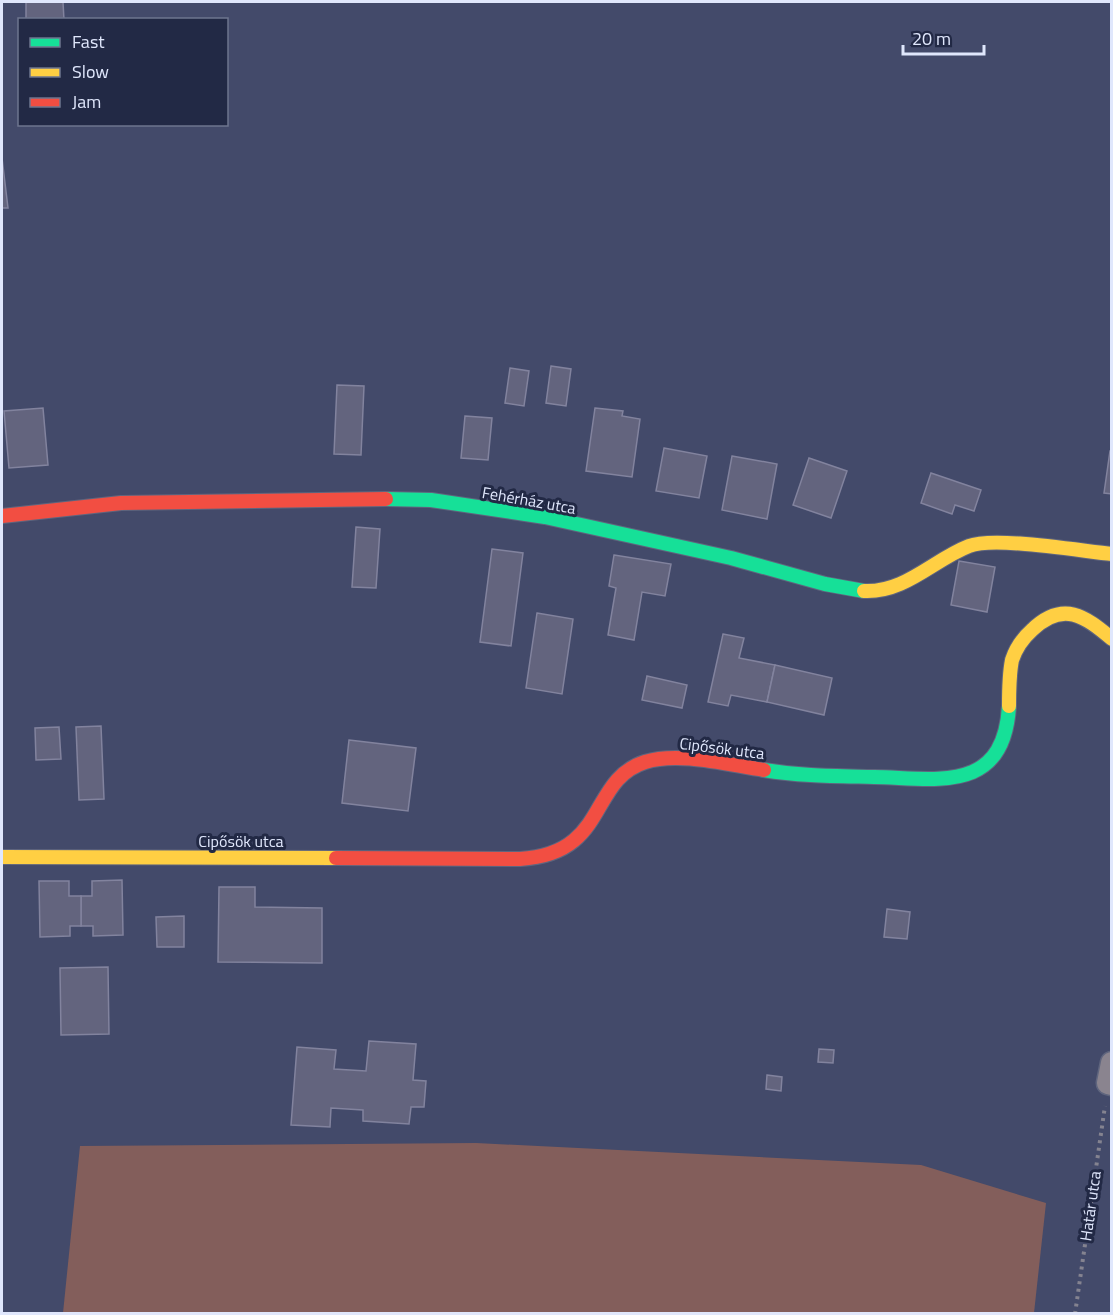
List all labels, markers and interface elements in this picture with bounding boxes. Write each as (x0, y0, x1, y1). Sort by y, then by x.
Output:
legend (18, 18, 228, 126)
scale bar (903, 18, 984, 56)
text: 20 m (912, 25, 951, 52)
text: Fast (72, 28, 105, 55)
text: Slow (72, 58, 109, 85)
text: Jam (72, 88, 101, 115)
street label: Fehérház utca (480, 480, 578, 520)
street label: Cipősök utca (678, 731, 766, 765)
street label: Cipősök utca (198, 829, 284, 853)
street label: Határ utca (1073, 1169, 1107, 1243)

